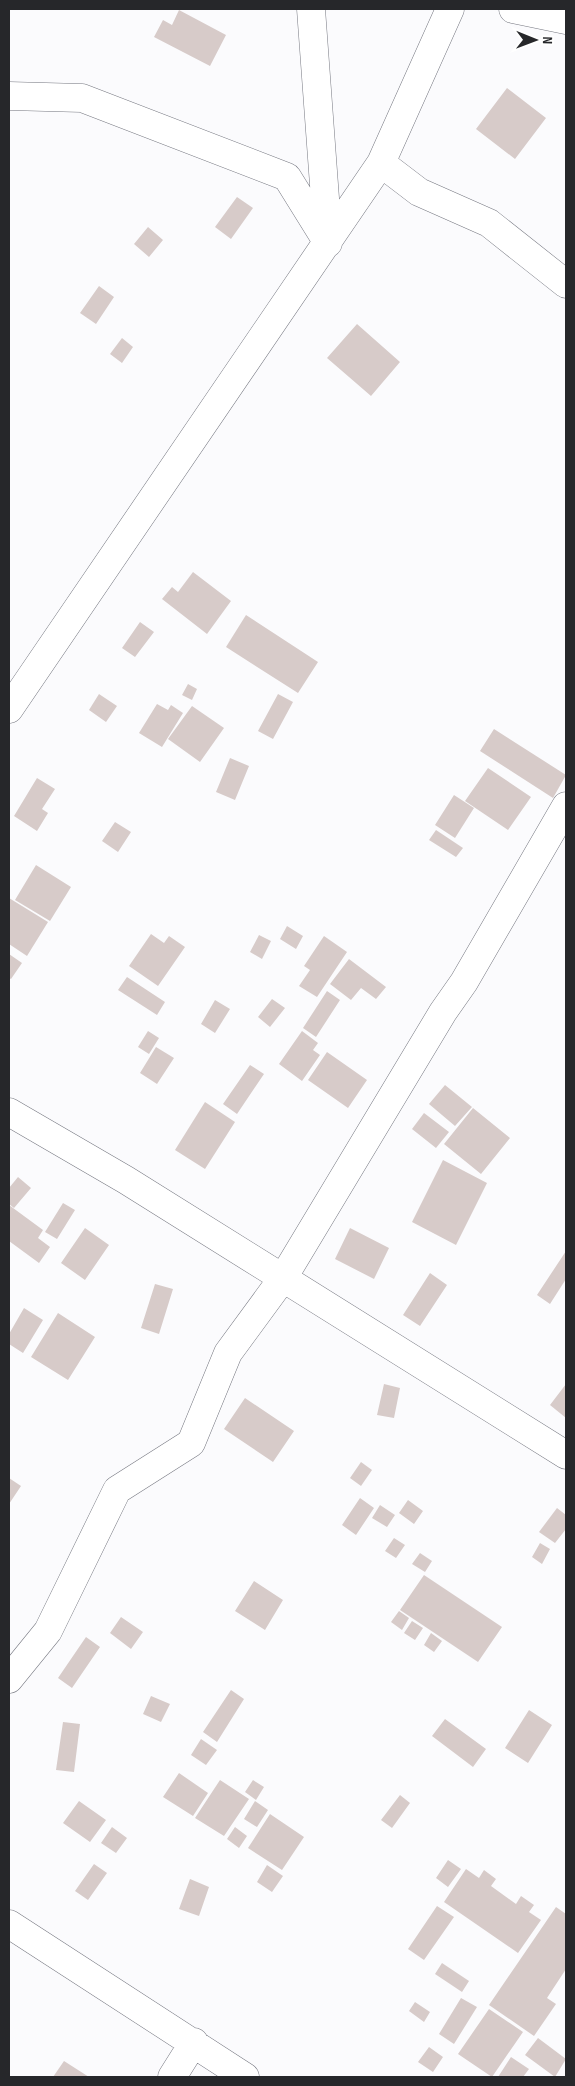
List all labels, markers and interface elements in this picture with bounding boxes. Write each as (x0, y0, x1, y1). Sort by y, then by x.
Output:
north arrow (510, 15, 560, 65)
text: N (539, 36, 556, 44)

